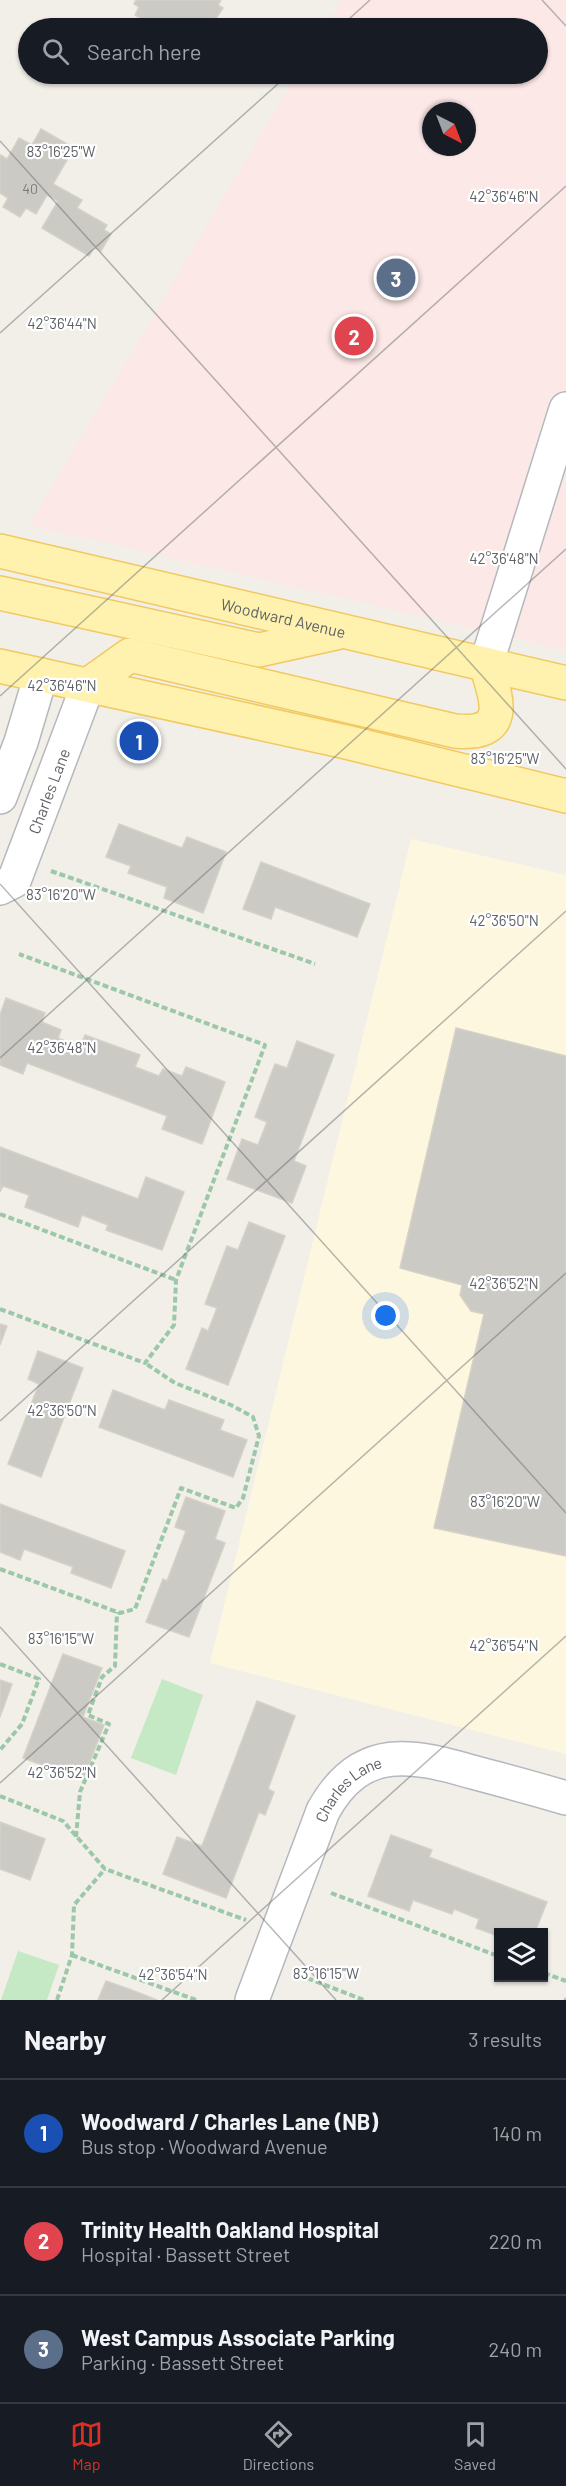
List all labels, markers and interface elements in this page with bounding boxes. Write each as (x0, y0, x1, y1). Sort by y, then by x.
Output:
search box (18, 18, 548, 84)
icon: search (39, 35, 72, 68)
text: Search here (87, 38, 201, 64)
north arrow (422, 102, 476, 156)
text: 83°16'25"W (26, 142, 96, 160)
house number: 40 (22, 180, 38, 197)
text: 42°36'46"N (469, 187, 539, 205)
pin: 3 (376, 256, 416, 300)
text: 42°36'44"N (27, 314, 97, 332)
pin: 2 (334, 314, 374, 358)
text: 42°36'48"N (469, 549, 539, 567)
street label: Woodward Avenue (219, 593, 348, 641)
text: 42°36'46"N (27, 676, 97, 694)
pin: 1 (120, 718, 158, 764)
street label: Charles Lane (23, 746, 73, 836)
text: 83°16'25"W (470, 749, 540, 767)
text: 83°16'20"W (26, 885, 96, 903)
text: 42°36'50"N (469, 911, 539, 929)
text: 42°36'48"N (27, 1038, 97, 1056)
text: 42°36'52"N (469, 1274, 539, 1292)
your location (371, 1301, 400, 1330)
text: 42°36'50"N (27, 1401, 97, 1419)
text: 83°16'20"W (470, 1492, 540, 1510)
text: 83°16'15"W (28, 1629, 94, 1647)
text: 42°36'54"N (469, 1636, 539, 1654)
street label: Charles Lane (310, 1752, 384, 1824)
text: 42°36'52"N (27, 1763, 97, 1781)
map controls (494, 1928, 548, 1982)
button: layers (494, 1928, 548, 1982)
text: 83°16'15"W (293, 1964, 359, 1982)
text: 42°36'54"N (138, 1965, 208, 1983)
text: Nearby (24, 2024, 106, 2055)
text: 3 results (468, 2027, 542, 2051)
text: Woodward / Charles Lane (NB) (81, 2108, 378, 2134)
text: 1 (40, 2121, 47, 2145)
text: 140 m (492, 2121, 542, 2145)
text: Bus stop · Woodward Avenue (81, 2134, 328, 2158)
text: Trinity Health Oakland Hospital (81, 2216, 379, 2242)
text: 2 (38, 2229, 49, 2253)
text: 220 m (489, 2229, 542, 2253)
text: Hospital · Bassett Street (81, 2242, 290, 2266)
text: West Campus Associate Parking (81, 2324, 395, 2350)
text: 3 (38, 2337, 49, 2361)
text: 240 m (488, 2337, 542, 2361)
text: Parking · Bassett Street (81, 2350, 284, 2374)
tab: Map (70, 2418, 103, 2473)
tab: Directions (243, 2418, 314, 2473)
tab: Saved (454, 2418, 496, 2473)

